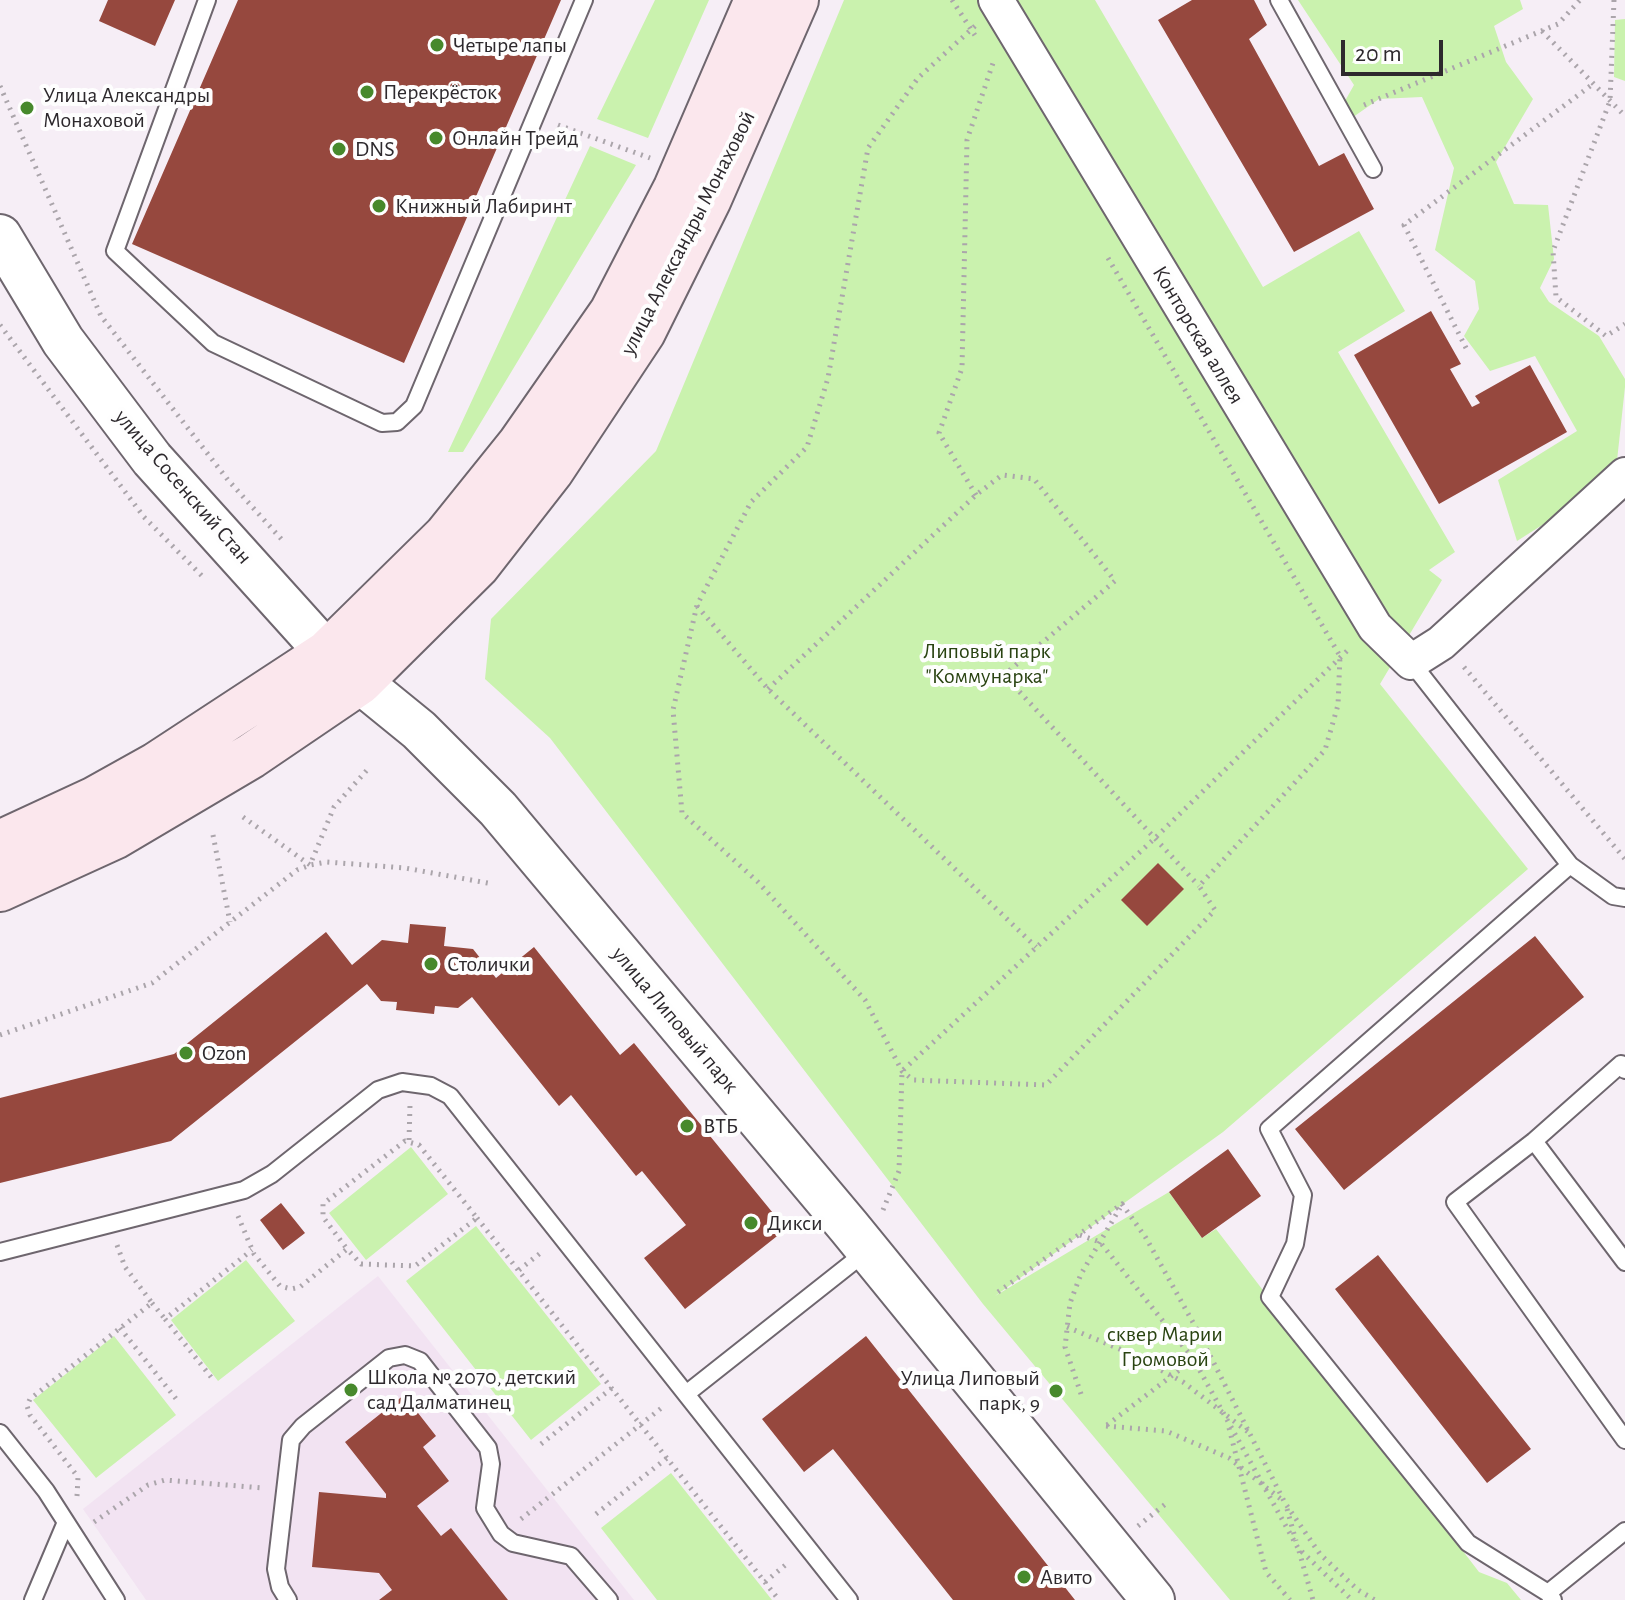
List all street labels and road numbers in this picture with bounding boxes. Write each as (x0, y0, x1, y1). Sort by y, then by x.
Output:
street label: улица Александры Монаховой (615, 106, 761, 360)
street label: Конторская аллея (1146, 261, 1250, 409)
street label: улица Сосенский Стан (109, 404, 257, 570)
street label: улица Липовый парк (606, 941, 744, 1099)

